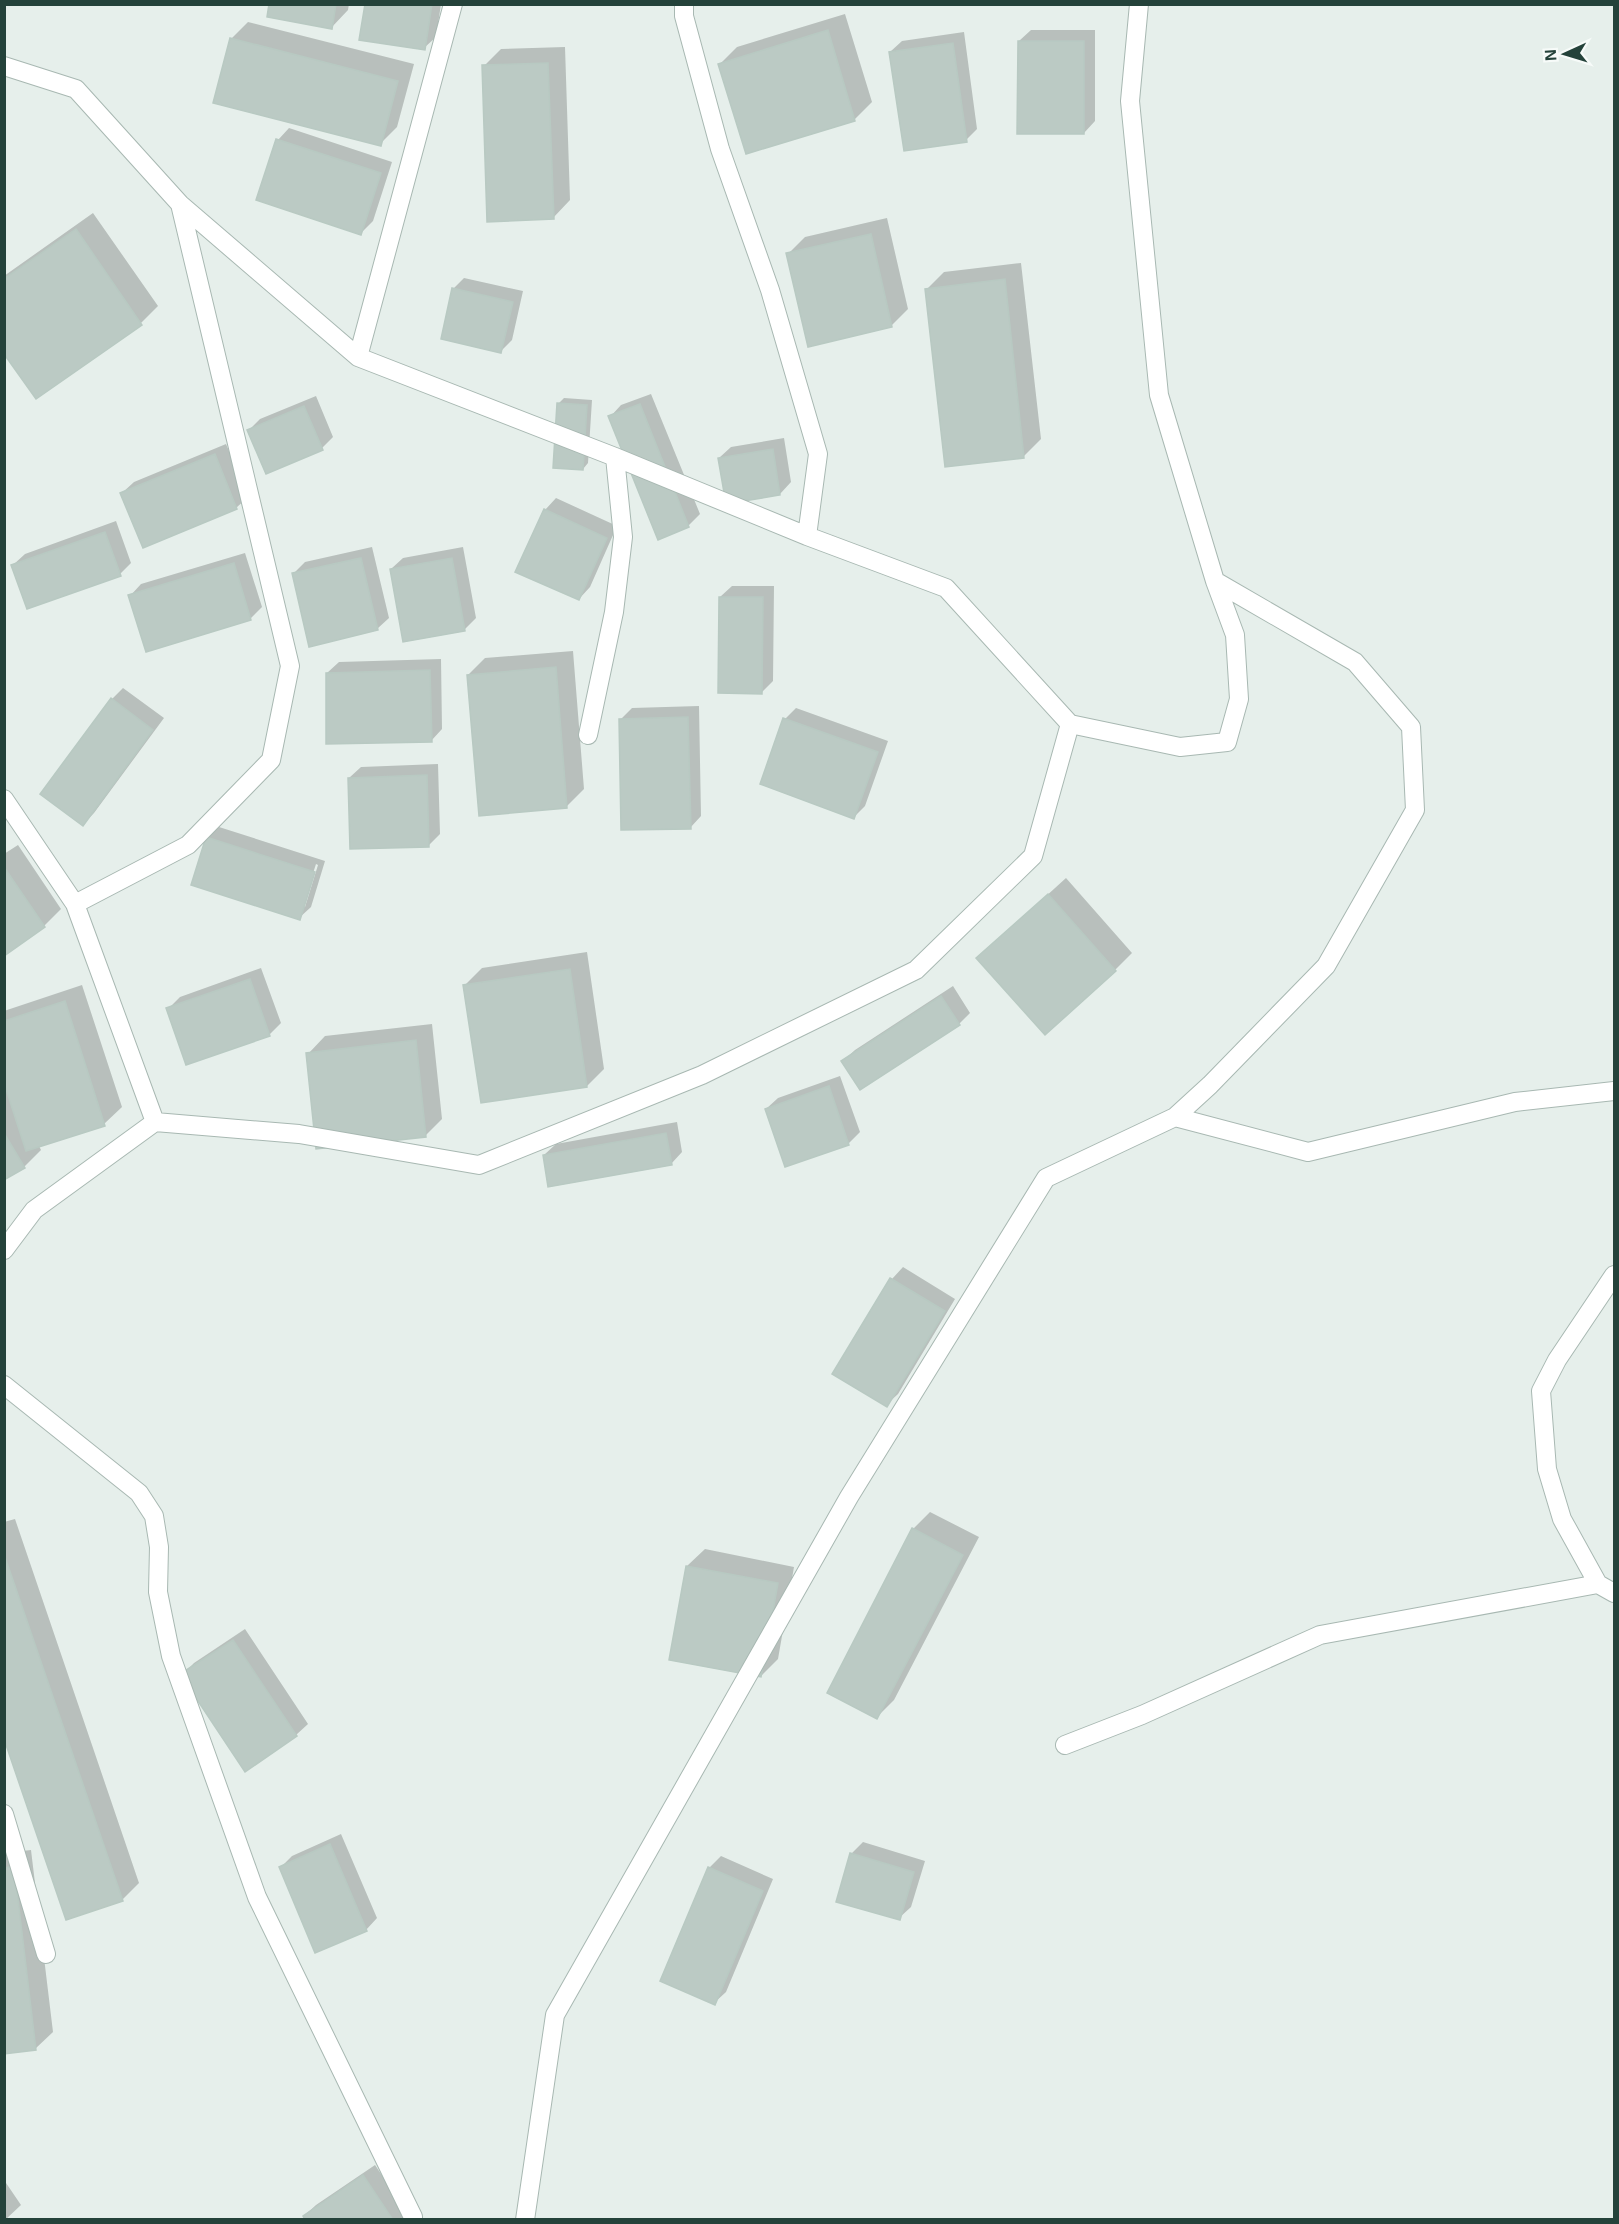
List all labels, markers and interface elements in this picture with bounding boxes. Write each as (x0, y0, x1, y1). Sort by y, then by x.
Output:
north arrow (1535, 24, 1595, 84)
text: N (1542, 49, 1559, 61)

